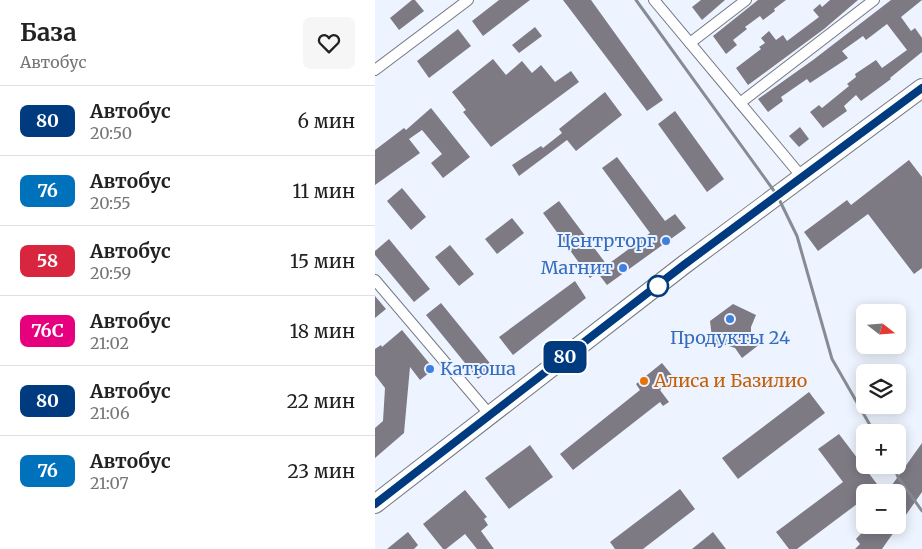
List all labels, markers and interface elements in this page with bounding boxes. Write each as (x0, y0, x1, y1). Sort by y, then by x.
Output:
text: База (20, 17, 77, 48)
button: heart (303, 17, 355, 69)
text: Автобус (20, 52, 87, 72)
text: Автобус (90, 99, 171, 123)
text: 80 (36, 109, 59, 132)
text: 6 мин (298, 109, 355, 133)
text: 20:50 (90, 123, 132, 143)
text: Автобус (90, 169, 171, 193)
text: 76 (37, 179, 58, 202)
text: 11 мин (292, 179, 355, 203)
text: 20:55 (90, 193, 131, 213)
place label: Центрторг (557, 229, 656, 252)
marker: Центрторг (660, 235, 672, 247)
text: Автобус (90, 239, 171, 263)
text: 58 (37, 249, 58, 272)
text: 15 мин (290, 249, 355, 273)
place label: Магнит (541, 256, 613, 279)
marker: Магнит (617, 262, 629, 274)
text: 20:59 (90, 263, 131, 283)
unlabelled marker (647, 275, 669, 297)
north arrow (856, 304, 906, 354)
map controls (856, 304, 906, 534)
text: Автобус (90, 309, 171, 333)
marker: Продукты 24 (724, 313, 736, 325)
text: 76С (31, 319, 64, 342)
text: 18 мин (290, 319, 355, 343)
place label: Продукты 24 (670, 326, 790, 349)
text: 21:02 (90, 333, 129, 353)
line badge: 80 (543, 341, 587, 373)
text: 80 (554, 345, 576, 368)
place label: Катюша (440, 357, 516, 380)
marker: Катюша (424, 363, 436, 375)
button: layers (856, 364, 906, 414)
place label: Алиса и Базилио (653, 369, 807, 392)
marker: Алиса и Базилио (638, 375, 650, 387)
text: Автобус (90, 379, 171, 403)
text: 80 (36, 389, 59, 412)
text: 22 мин (287, 389, 355, 413)
text: 21:06 (90, 403, 130, 423)
button: + (856, 424, 906, 474)
text: Автобус (90, 449, 171, 473)
text: 76 (37, 459, 58, 482)
text: 23 мин (288, 459, 355, 483)
text: 21:07 (90, 473, 129, 493)
button: − (856, 484, 906, 534)

